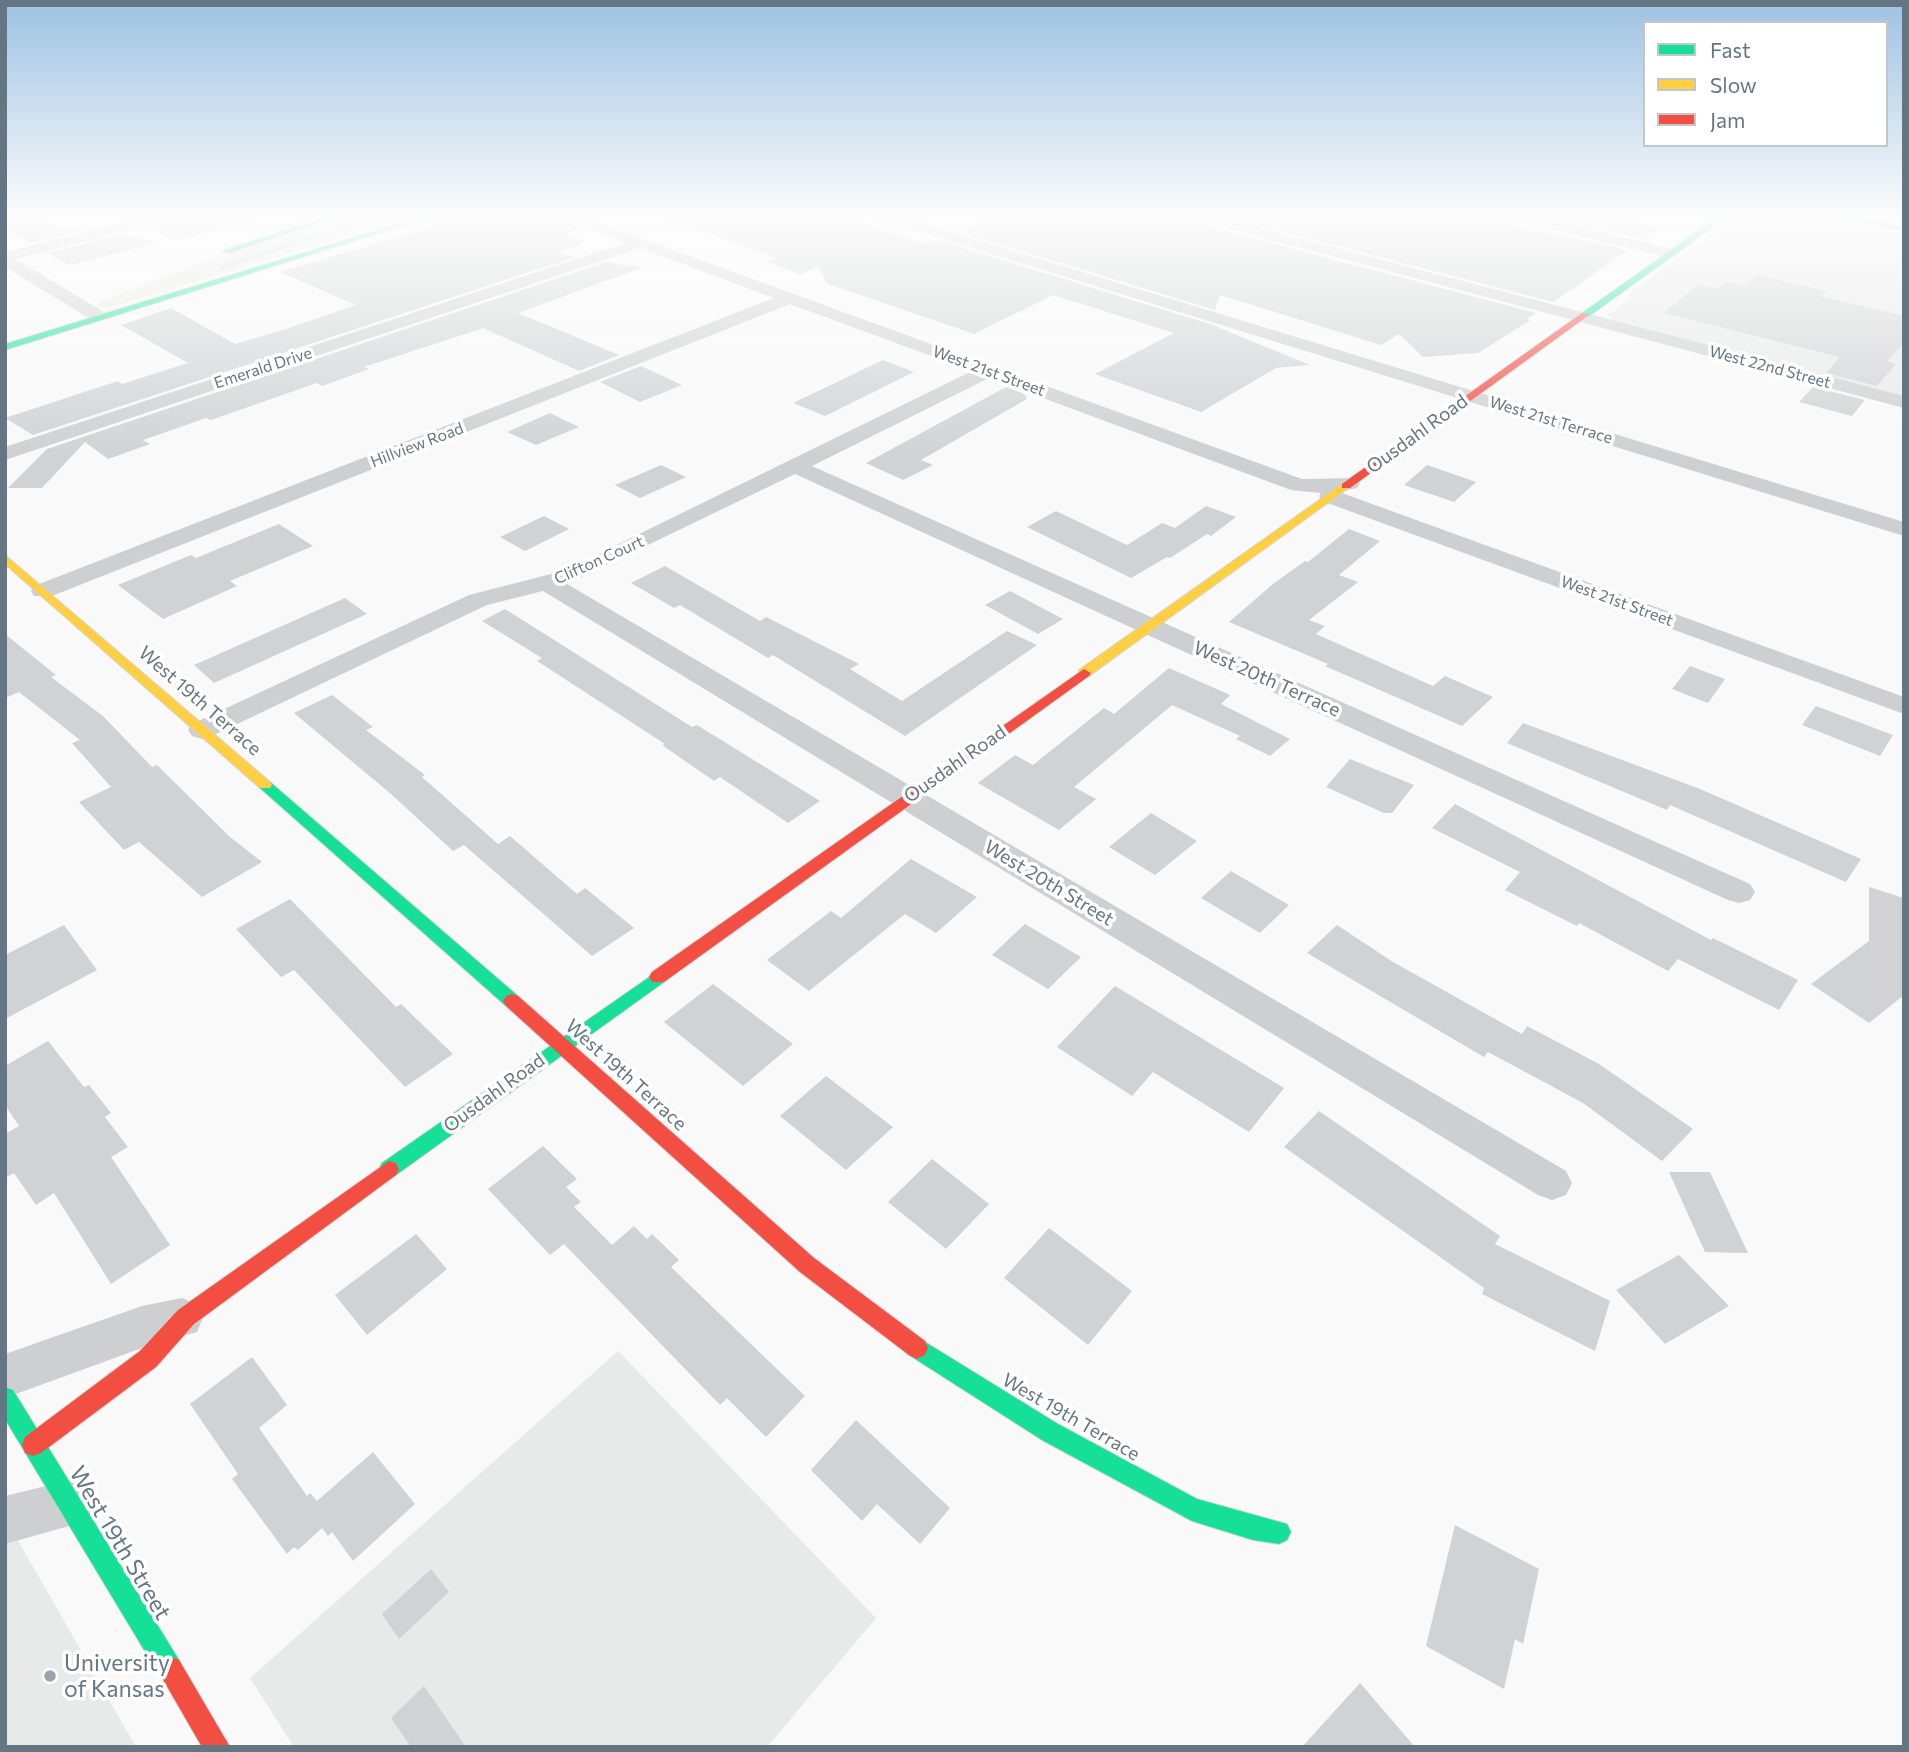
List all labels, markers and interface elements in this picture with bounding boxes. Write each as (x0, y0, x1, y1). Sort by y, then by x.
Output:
legend (1643, 21, 1888, 147)
text: Fast (1710, 37, 1751, 62)
text: Slow (1710, 72, 1757, 97)
text: Jam (1710, 107, 1745, 132)
street label: West 21st Street (930, 342, 1048, 400)
street label: West 22nd Street (1707, 342, 1833, 392)
street label: Emerald Drive (212, 343, 314, 393)
street label: Ousdahl Road (1362, 390, 1472, 478)
street label: West 21st Terrace (1487, 392, 1615, 448)
street label: Hillview Road (368, 418, 466, 472)
street label: Clifton Court (551, 532, 647, 588)
street label: West 21st Street (1558, 572, 1676, 630)
street label: West 20th Terrace (1190, 636, 1344, 722)
street label: West 19th Terrace (134, 642, 266, 760)
street label: Ousdahl Road (900, 720, 1010, 808)
street label: West 20th Street (980, 835, 1118, 931)
street label: West 19th Terrace (561, 1015, 691, 1135)
street label: Ousdahl Road (439, 1049, 549, 1137)
street label: West 19th Terrace (998, 1368, 1144, 1466)
street label: West 19th Street (63, 1461, 177, 1625)
place label: University of Kansas (64, 1649, 170, 1703)
marker: University of Kansas (42, 1668, 58, 1684)

